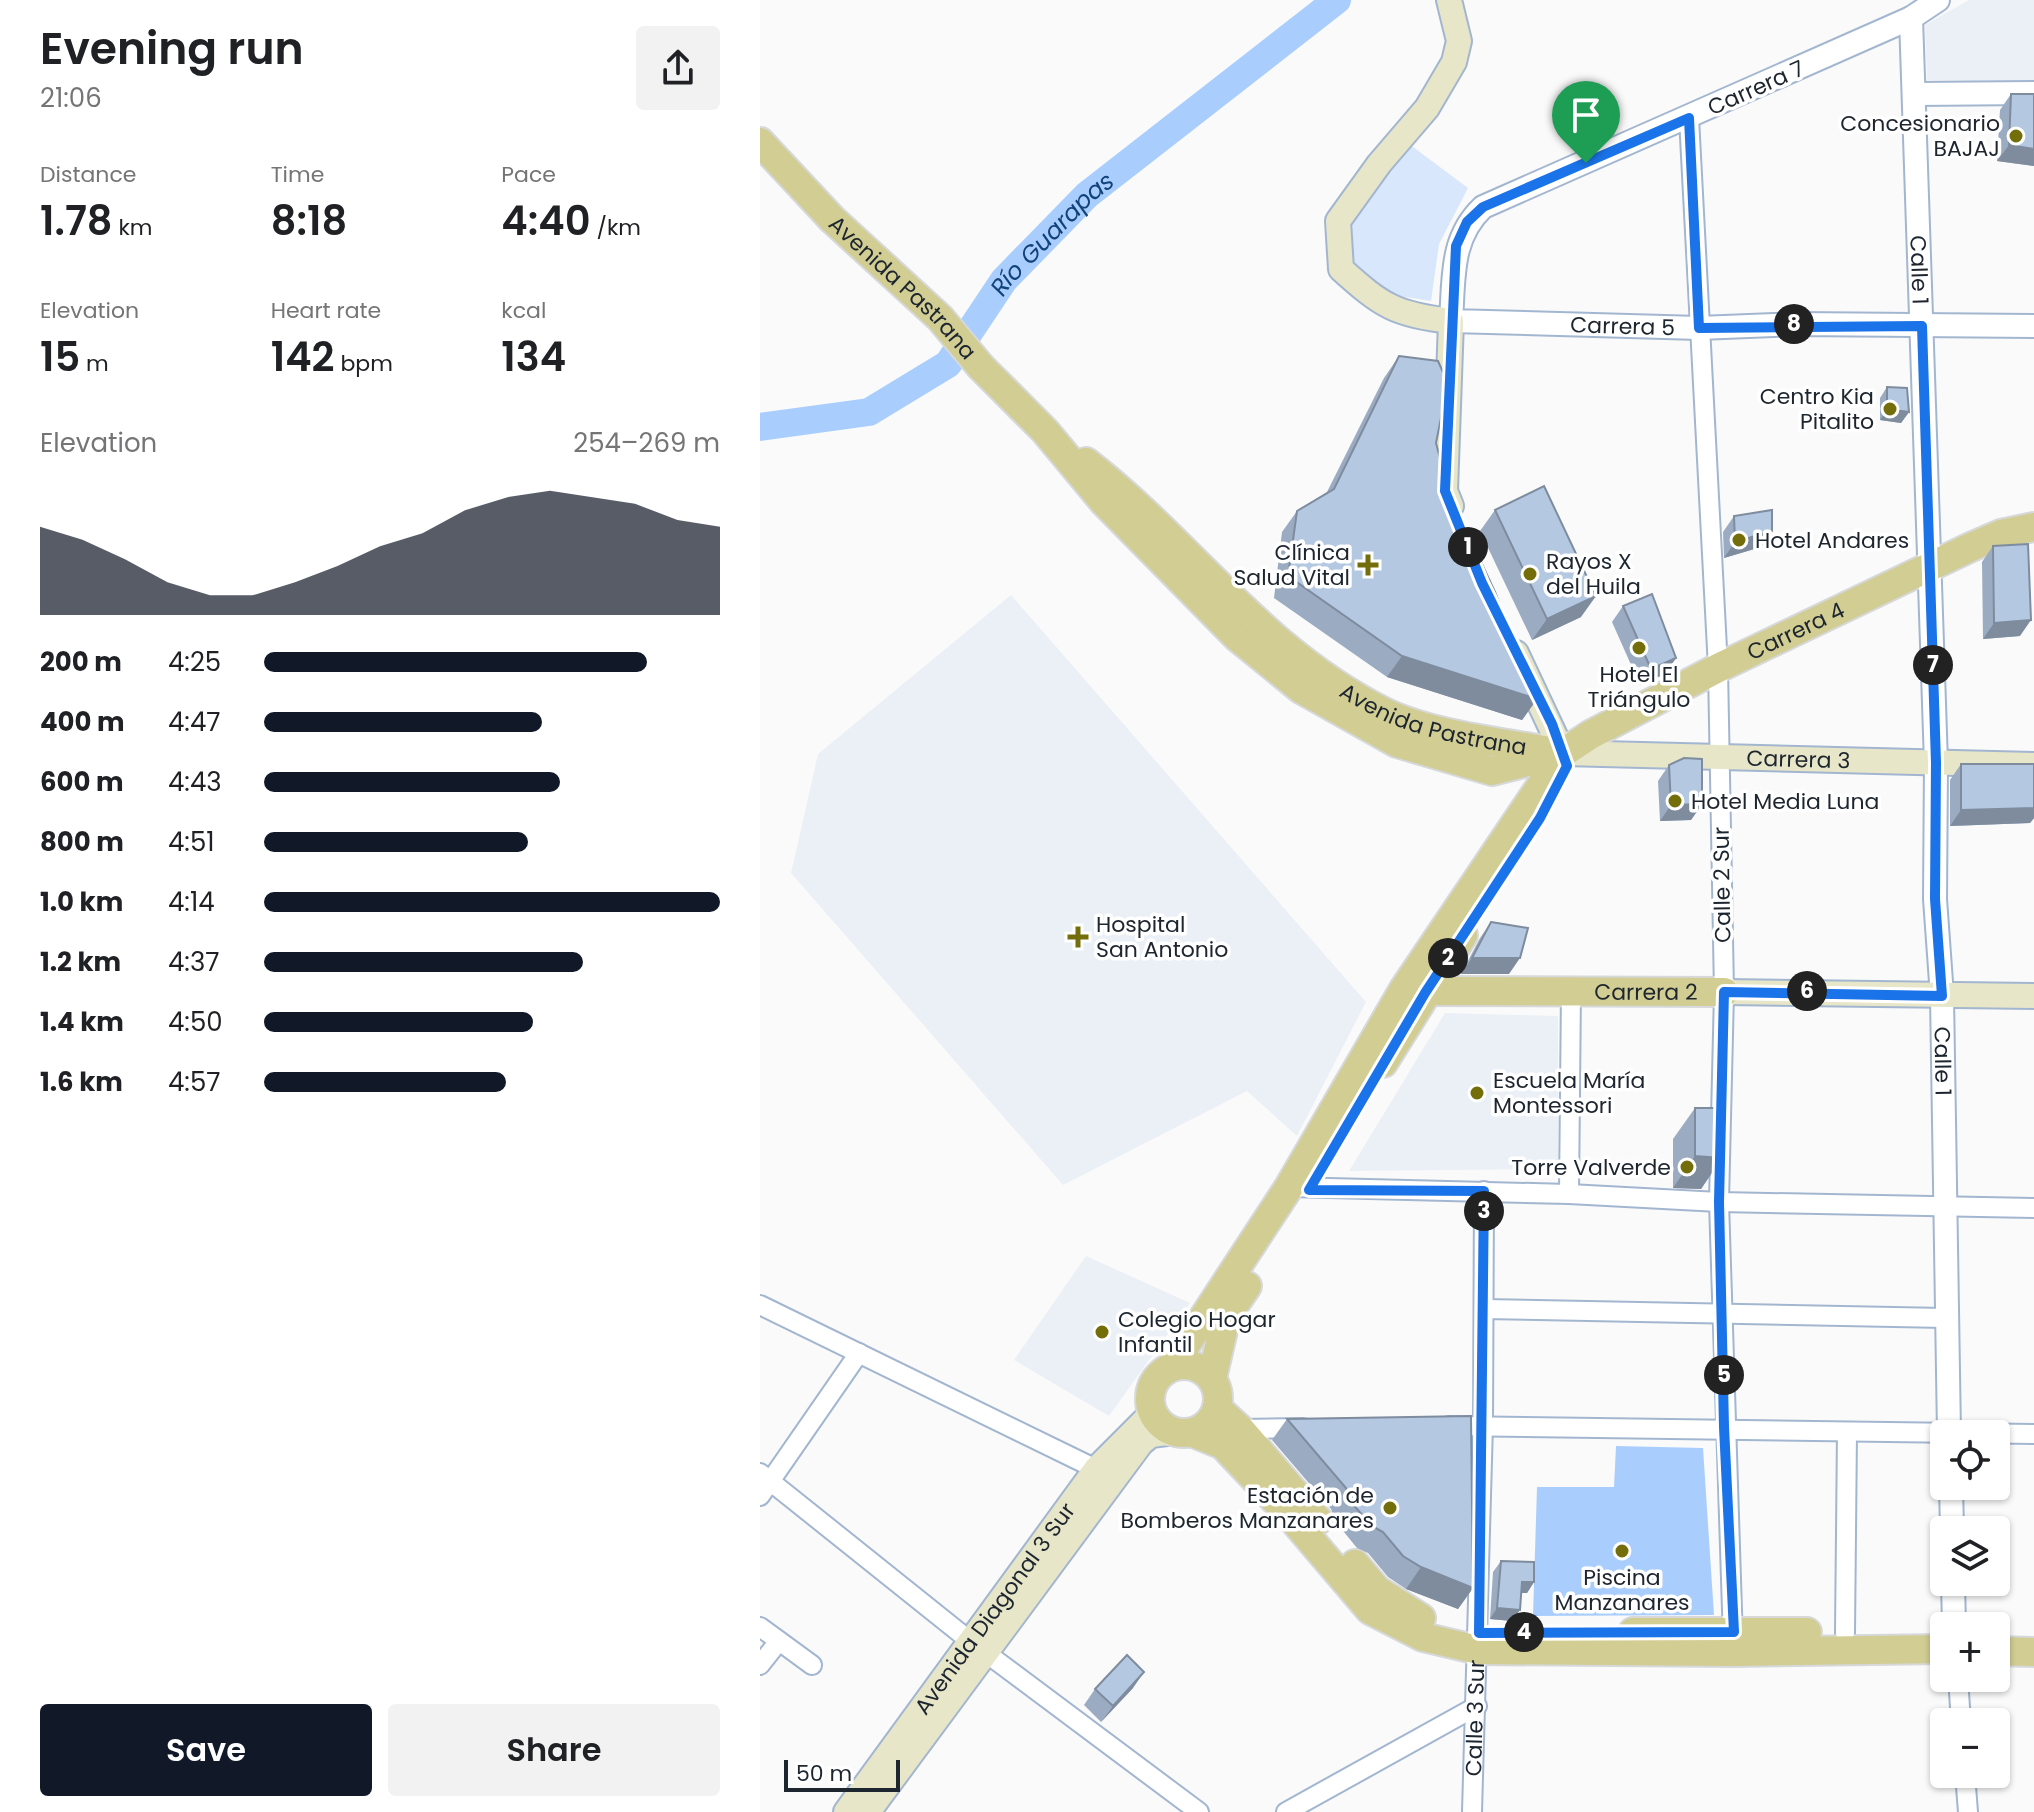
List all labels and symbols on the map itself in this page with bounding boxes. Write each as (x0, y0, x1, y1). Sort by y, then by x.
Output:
street label: Carrera 7 (1703, 53, 1809, 123)
pin (1552, 81, 1620, 163)
place label: Concesionario BAJAJ (1840, 108, 2000, 164)
marker: Concesionario BAJAJ (2007, 127, 2025, 145)
water label: Río Guarapas (982, 164, 1120, 302)
street label: Avenida Pastrana (822, 208, 984, 366)
street label: Calle 1 (1903, 235, 1936, 305)
pin: 8 (1774, 304, 1814, 344)
street label: Carrera 5 (1570, 309, 1675, 343)
place label: Centro Kia Pitalito (1760, 381, 1874, 437)
marker: Centro Kia Pitalito (1881, 400, 1899, 418)
place label: Hotel Andares (1755, 525, 1909, 556)
pin: 1 (1448, 527, 1488, 567)
marker: Hotel Andares (1730, 531, 1748, 549)
place label: Clínica Salud Vital (1233, 537, 1350, 593)
place label: Rayos X del Huila (1546, 546, 1641, 602)
marker: Clínica Salud Vital (1357, 554, 1379, 576)
marker: Rayos X del Huila (1521, 565, 1539, 583)
street label: Carrera 4 (1742, 594, 1850, 667)
marker: Hotel El Triángulo (1630, 639, 1648, 657)
pin: 7 (1913, 645, 1953, 685)
place label: Hotel El Triángulo (1588, 659, 1690, 715)
street label: Avenida Pastrana (1334, 675, 1529, 763)
street label: Carrera 3 (1746, 742, 1851, 776)
place label: Hotel Media Luna (1691, 786, 1879, 817)
marker: Hotel Media Luna (1666, 792, 1684, 810)
street label: Calle 2 Sur (1705, 827, 1739, 943)
place label: Hospital San Antonio (1096, 909, 1228, 965)
marker: Hospital San Antonio (1067, 926, 1089, 948)
pin: 2 (1428, 938, 1468, 978)
pin: 6 (1787, 971, 1827, 1011)
street label: Carrera 2 (1594, 976, 1698, 1007)
street label: Calle 1 (1927, 1026, 1959, 1096)
place label: Escuela María Montessori (1493, 1065, 1645, 1121)
marker: Escuela María Montessori (1468, 1084, 1486, 1102)
place label: Torre Valverde (1511, 1152, 1671, 1183)
marker: Torre Valverde (1678, 1158, 1696, 1176)
pin: 3 (1464, 1191, 1504, 1231)
place label: Colegio Hogar Infantil (1118, 1304, 1276, 1360)
marker: Colegio Hogar Infantil (1093, 1323, 1111, 1341)
pin: 5 (1704, 1355, 1744, 1395)
place label: Estación de Bomberos Manzanares (1121, 1480, 1374, 1536)
street label: Avenida Diagonal 3 Sur (907, 1496, 1082, 1721)
marker: Estación de Bomberos Manzanares (1381, 1499, 1399, 1517)
marker: Piscina Manzanares (1613, 1542, 1631, 1560)
place label: Piscina Manzanares (1554, 1562, 1690, 1618)
pin: 4 (1504, 1612, 1544, 1652)
street label: Calle 3 Sur (1458, 1659, 1492, 1777)
scale bar (784, 1756, 900, 1792)

